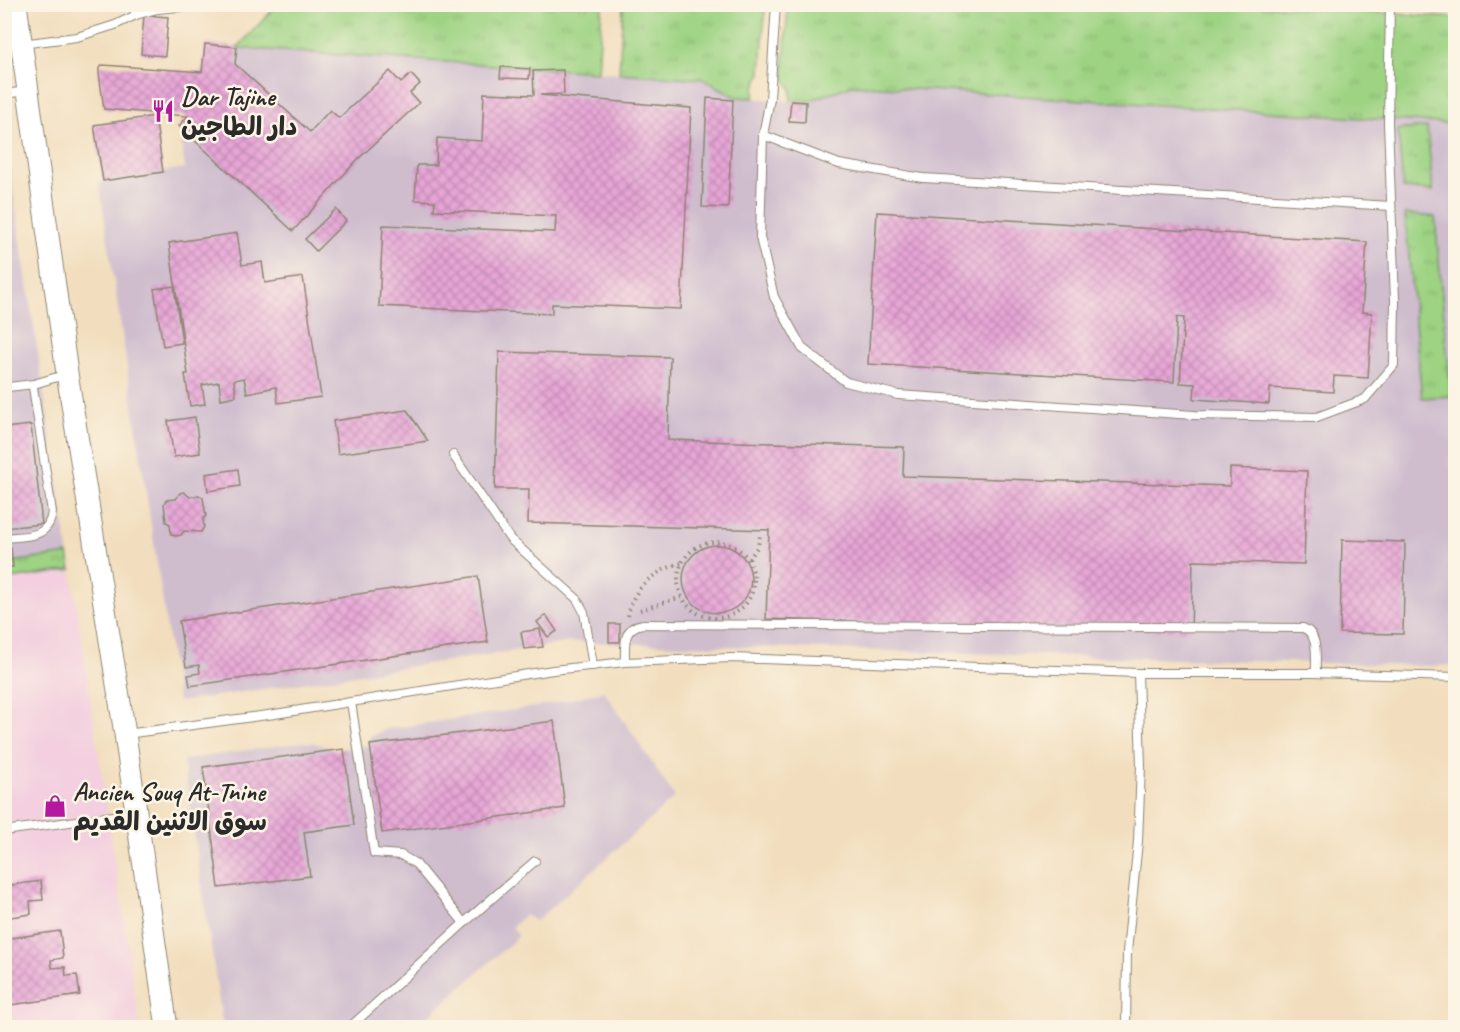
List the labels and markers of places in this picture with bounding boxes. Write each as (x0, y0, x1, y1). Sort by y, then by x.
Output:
place label: Dar Tajine دار الطاجين (181, 80, 297, 143)
restaurant icon: Dar Tajine دار الطاجين (150, 98, 176, 124)
place label: Ancien Souq At-Tnine سوق الاثنين القديم (73, 775, 267, 841)
shop icon: Ancien Souq At-Tnine سوق الاثنين القديم (42, 793, 68, 819)

